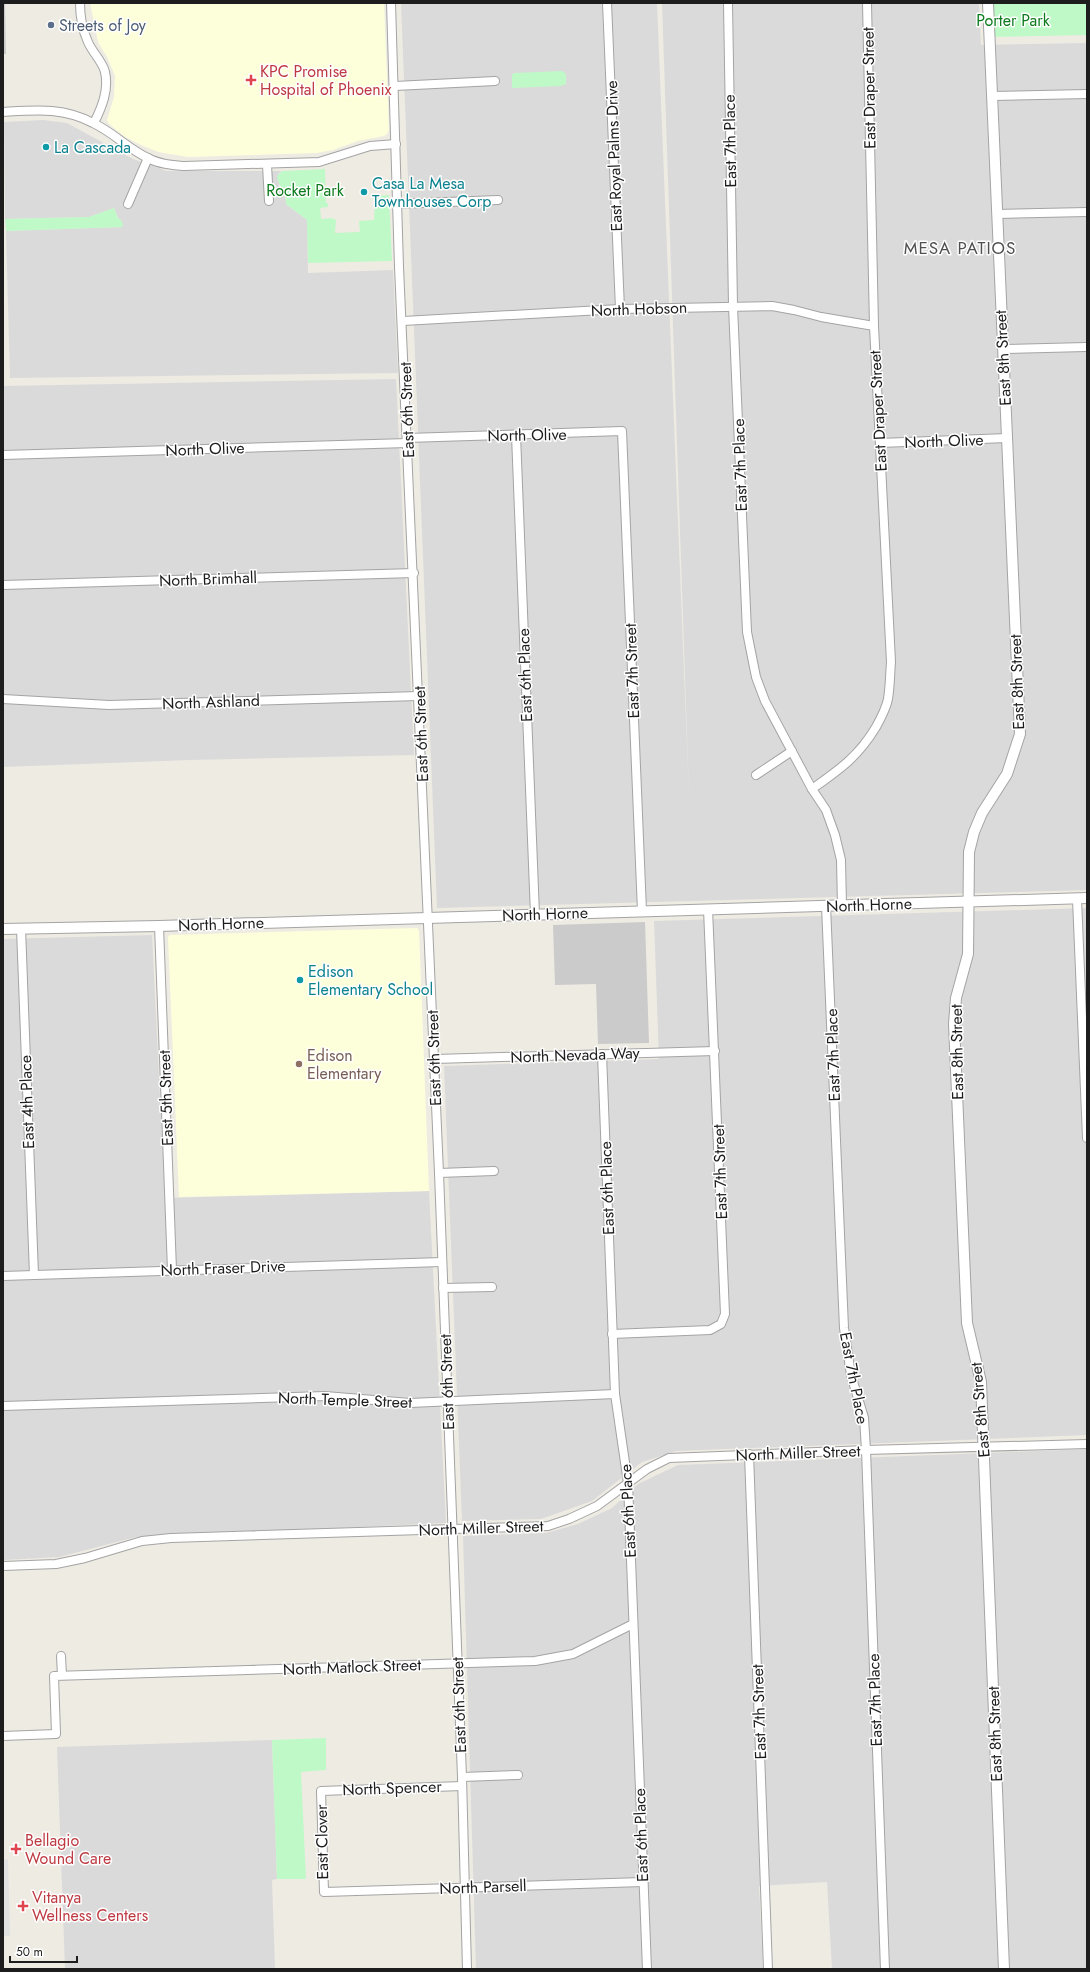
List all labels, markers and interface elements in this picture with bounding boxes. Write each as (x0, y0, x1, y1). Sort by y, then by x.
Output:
park label: Porter Park (976, 9, 1051, 32)
place label: Streets of Joy (59, 14, 147, 37)
marker: Streets of Joy (46, 20, 56, 30)
street label: East Draper Street (856, 27, 882, 149)
place label: KPC Promise Hospital of Phoenix (260, 60, 392, 101)
marker: KPC Promise Hospital of Phoenix (245, 74, 257, 86)
street label: East Royal Palms Drive (600, 80, 628, 232)
street label: East 7th Place (718, 94, 742, 188)
place label: La Cascada (54, 136, 131, 159)
marker: La Cascada (41, 142, 51, 152)
place label: Casa La Mesa Townhouses Corp (372, 172, 491, 213)
park label: Rocket Park (266, 179, 345, 202)
marker: Casa La Mesa Townhouses Corp (359, 187, 369, 197)
district label: MESA PATIOS (904, 236, 1016, 260)
street label: North Hobson (590, 296, 688, 322)
street label: East 8th Street (989, 310, 1017, 406)
street label: East Draper Street (863, 350, 893, 472)
street label: East 6th Street (394, 361, 420, 458)
street label: East 7th Place (727, 418, 753, 512)
street label: North Olive (487, 423, 567, 447)
street label: North Olive (904, 428, 984, 454)
street label: North Olive (165, 436, 245, 462)
street label: North Brimhall (159, 566, 257, 592)
street label: East 7th Street (619, 623, 645, 719)
street label: East 6th Place (512, 628, 538, 722)
street label: East 8th Street (1004, 634, 1030, 730)
street label: East 6th Street (408, 685, 434, 782)
street label: North Ashland (162, 689, 260, 715)
street label: North Horne (826, 892, 912, 918)
street label: North Horne (502, 901, 588, 927)
street label: North Horne (178, 911, 264, 937)
place label: Edison Elementary School (308, 960, 433, 1001)
marker: Edison Elementary School (295, 975, 305, 985)
street label: East 8th Street (945, 1004, 969, 1100)
street label: East 7th Place (820, 1008, 846, 1102)
street label: East 6th Street (421, 1009, 447, 1106)
street label: North Nevada Way (510, 1041, 641, 1069)
place label: Edison Elementary (307, 1044, 382, 1085)
street label: East 5th Street (153, 1050, 179, 1146)
street label: East 4th Place (14, 1055, 40, 1149)
marker: Edison Elementary (294, 1059, 304, 1069)
street label: East 7th Street (707, 1124, 733, 1220)
street label: East 6th Place (594, 1141, 620, 1235)
street label: North Fraser Drive (160, 1254, 286, 1282)
street label: East 7th Place (834, 1330, 874, 1426)
street label: East 6th Street (434, 1333, 460, 1430)
street label: East 8th Street (964, 1361, 996, 1459)
street label: North Temple Street (278, 1386, 413, 1414)
street label: North Miller Street (735, 1439, 861, 1467)
street label: East 6th Place (614, 1464, 642, 1558)
street label: North Miller Street (418, 1514, 544, 1542)
street label: North Matlock Street (283, 1653, 422, 1681)
street label: East 7th Place (862, 1653, 888, 1747)
street label: East 6th Street (446, 1656, 472, 1753)
street label: East 7th Street (746, 1664, 772, 1760)
street label: East 8th Street (982, 1686, 1008, 1782)
street label: North Spencer (342, 1775, 443, 1801)
street label: East 6th Place (628, 1788, 654, 1882)
street label: East Clover (310, 1804, 334, 1880)
place label: Bellagio Wound Care (25, 1829, 111, 1870)
marker: Bellagio Wound Care (10, 1843, 22, 1855)
street label: North Parsell (439, 1874, 527, 1900)
place label: Vitanya Wellness Centers (32, 1886, 148, 1927)
marker: Vitanya Wellness Centers (17, 1900, 29, 1912)
scale bar (10, 1938, 77, 1964)
text: 50 m (16, 1943, 43, 1961)

